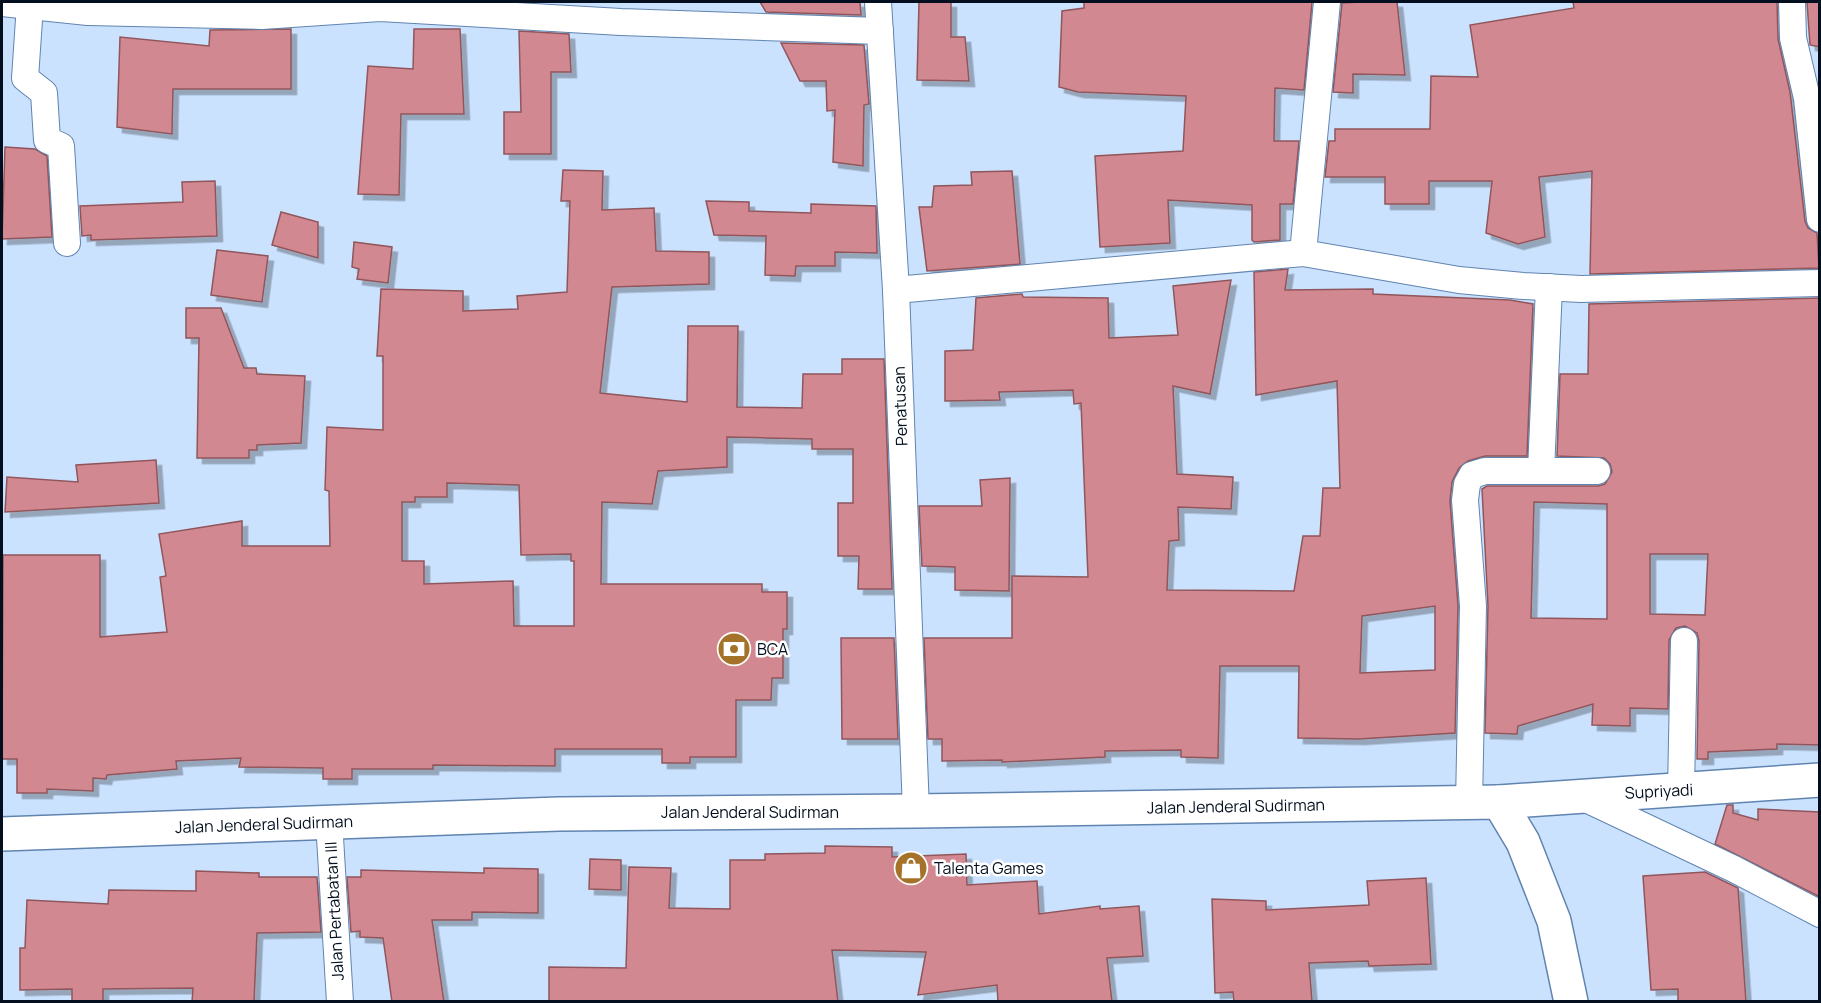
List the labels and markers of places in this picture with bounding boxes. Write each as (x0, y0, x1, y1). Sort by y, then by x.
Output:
bank icon: BCA (716, 631, 752, 667)
place label: BCA (757, 638, 788, 660)
shop icon: Talenta Games (893, 850, 929, 886)
place label: Talenta Games (934, 857, 1044, 879)

